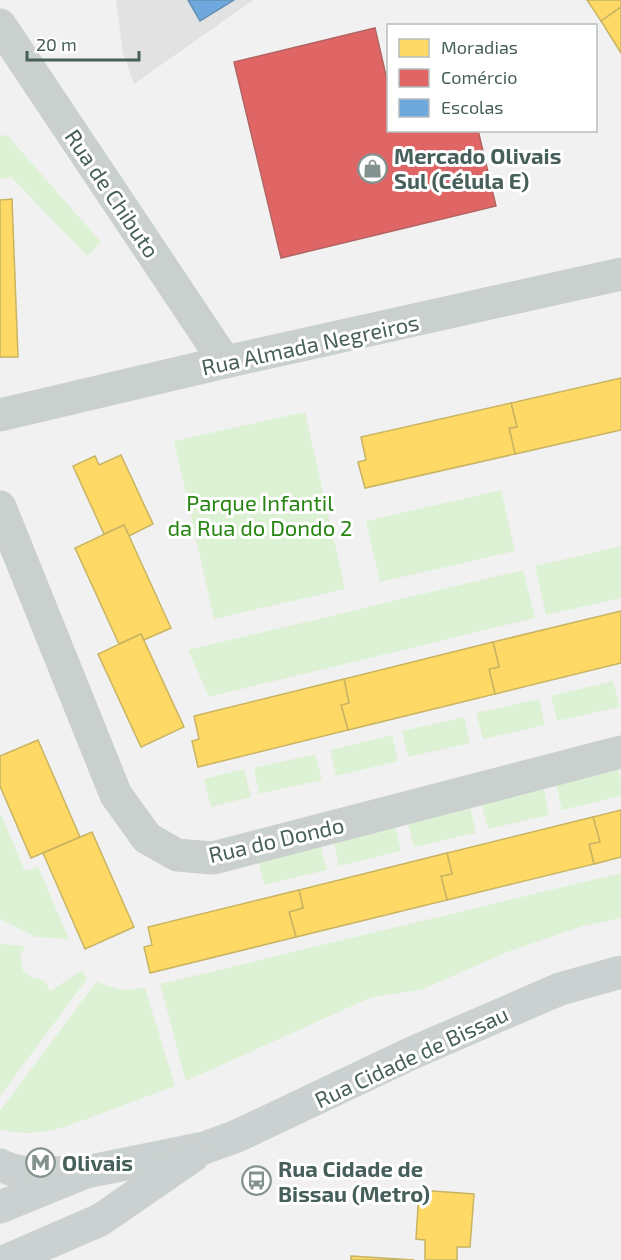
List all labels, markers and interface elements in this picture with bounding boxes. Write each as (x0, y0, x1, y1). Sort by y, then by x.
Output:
scale bar (27, 24, 140, 62)
legend (387, 24, 597, 132)
text: 20 m (36, 33, 77, 55)
text: Moradias (441, 36, 518, 58)
text: Comércio (441, 66, 517, 88)
text: Escolas (441, 96, 503, 118)
street label: Rua de Chibuto (61, 124, 165, 262)
place label: Mercado Olivais Sul (Célula E) (394, 142, 561, 193)
shop icon: Mercado Olivais Sul (Célula E) (357, 152, 389, 184)
street label: Rua Almada Negreiros (199, 308, 421, 380)
park label: Parque Infantil da Rua do Dondo 2 (168, 489, 352, 540)
street label: Rua do Dondo (206, 811, 346, 867)
street label: Rua Cidade de Bissau (310, 1000, 512, 1112)
metro station icon: Olivais (25, 1146, 57, 1178)
place label: Olivais (62, 1149, 133, 1175)
place label: Rua Cidade de Bissau (Metro) (278, 1155, 430, 1206)
bus stop icon: Rua Cidade de Bissau (Metro) (241, 1165, 273, 1197)

